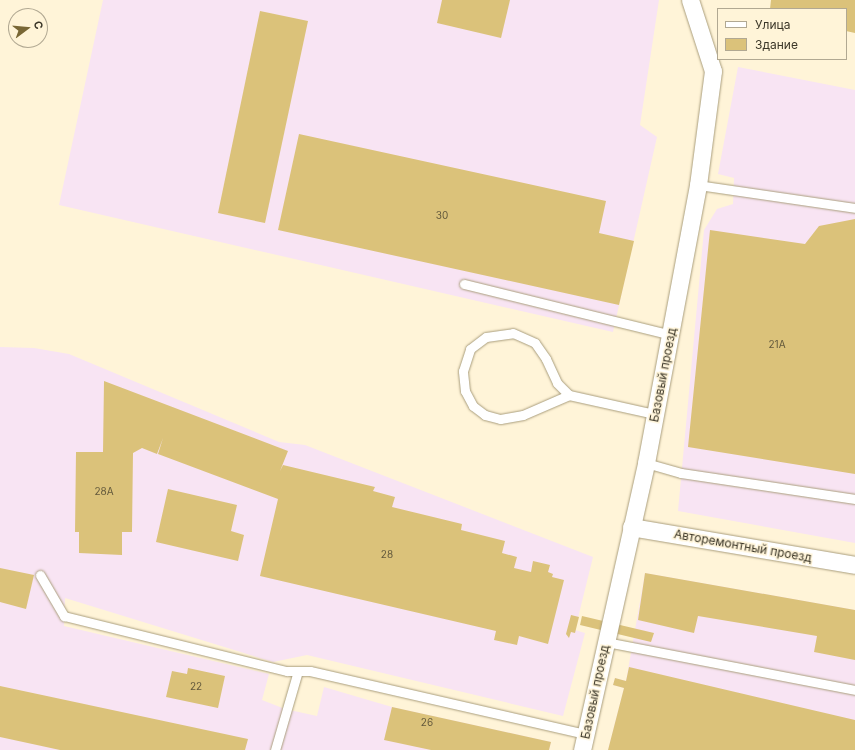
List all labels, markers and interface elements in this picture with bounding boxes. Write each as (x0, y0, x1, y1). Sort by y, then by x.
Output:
north arrow (8, 8, 48, 48)
legend (717, 8, 847, 60)
text: Улица (755, 17, 790, 32)
text: С (31, 19, 46, 31)
text: Здание (755, 37, 798, 52)
house number: 30 (436, 210, 448, 222)
street label: Базовый проезд (647, 327, 679, 423)
house number: 21А (768, 339, 786, 351)
house number: 28А (94, 486, 114, 498)
street label: Авторемонтный проезд (673, 527, 813, 565)
house number: 28 (381, 549, 393, 561)
street label: Базовый проезд (578, 644, 612, 740)
house number: 22 (190, 681, 202, 693)
house number: 26 (421, 717, 433, 729)

